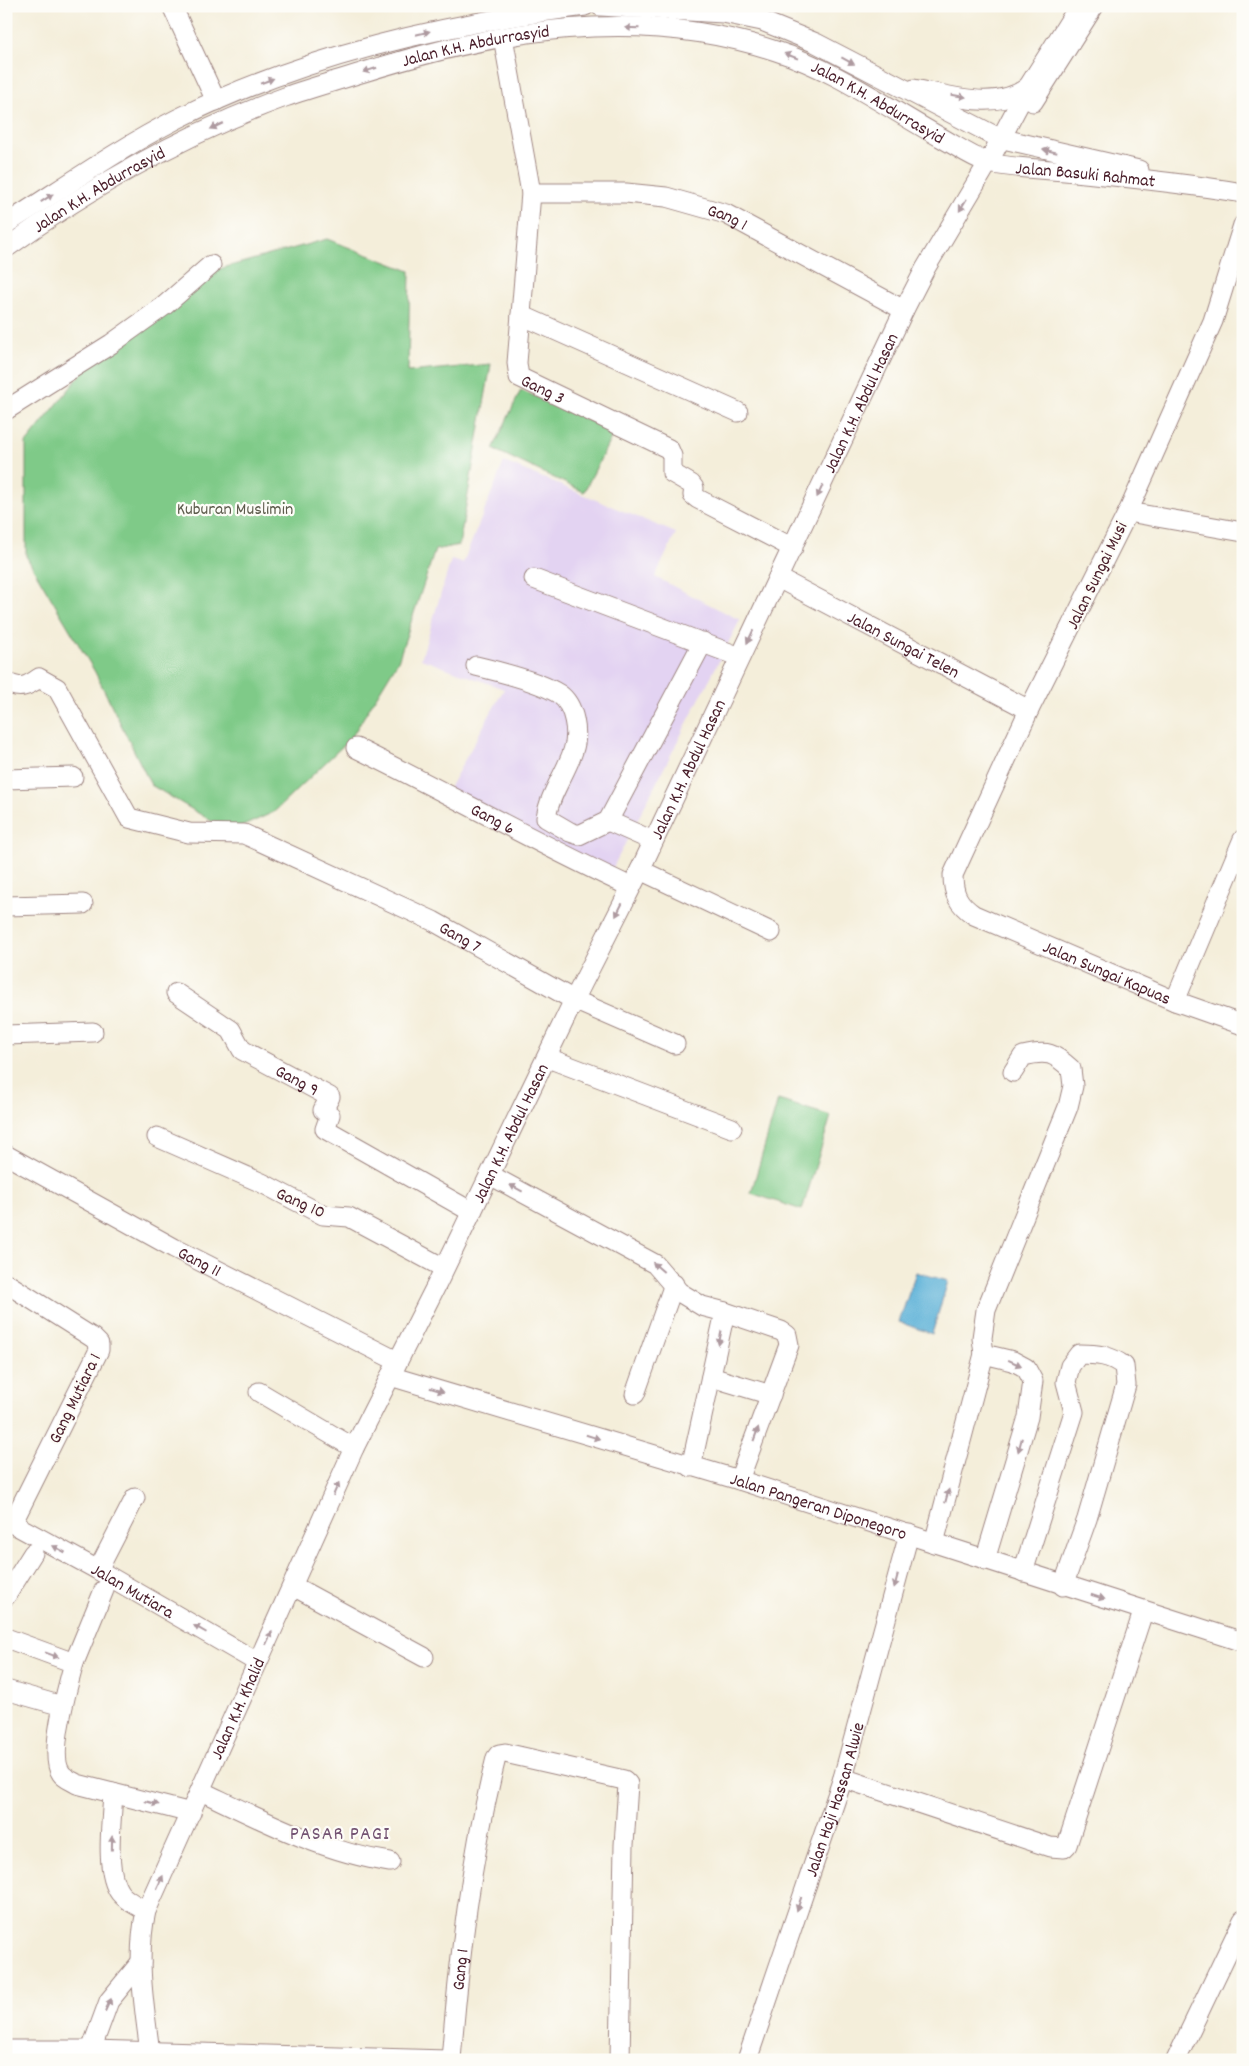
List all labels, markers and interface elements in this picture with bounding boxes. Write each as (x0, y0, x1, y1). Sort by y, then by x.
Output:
street label: Jalan K.H. Abdurrasyid (399, 20, 551, 75)
one-way arrow (624, 23, 640, 31)
one-way arrow (415, 29, 430, 37)
one-way arrow (784, 52, 799, 60)
street label: Jalan K.H. Abdurrasyid (806, 56, 948, 152)
one-way arrow (841, 57, 856, 65)
one-way arrow (362, 67, 377, 75)
one-way arrow (260, 77, 275, 84)
one-way arrow (951, 93, 967, 101)
one-way arrow (210, 122, 225, 130)
street label: Jalan K.H. Abdurrasyid (29, 142, 170, 240)
one-way arrow (1043, 147, 1058, 155)
street label: Jalan Basuki Rahmat (1014, 157, 1157, 196)
one-way arrow (41, 193, 54, 203)
one-way arrow (958, 198, 967, 211)
street label: Gang 1 (704, 199, 751, 238)
street label: Jalan K.H. Abdul Hasan (819, 330, 906, 478)
street label: Gang 3 (516, 370, 568, 412)
one-way arrow (815, 484, 823, 498)
park label: Kuburan Muslimin (177, 498, 293, 523)
street label: Jalan Sungai Musi (1061, 518, 1135, 634)
street label: Jalan Sungai Telen (842, 606, 963, 686)
one-way arrow (745, 630, 753, 644)
street label: Jalan K.H. Abdul Hasan (646, 696, 734, 844)
street label: Gang 6 (465, 799, 518, 842)
one-way arrow (615, 903, 623, 918)
street label: Gang 7 (434, 917, 485, 960)
street label: Jalan Sungai Kapuas (1038, 936, 1174, 1013)
street label: Gang 9 (270, 1060, 323, 1104)
street label: Jalan K.H. Abdul Hasan (468, 1060, 556, 1208)
street label: Gang 10 (271, 1182, 329, 1226)
one-way arrow (509, 1184, 523, 1193)
street label: Gang 11 (173, 1242, 225, 1285)
one-way arrow (651, 1262, 664, 1273)
one-way arrow (715, 1330, 723, 1346)
street label: Gang Mutiara 1 (44, 1350, 109, 1448)
one-way arrow (1008, 1359, 1022, 1367)
one-way arrow (430, 1387, 445, 1395)
one-way arrow (752, 1426, 760, 1441)
one-way arrow (585, 1434, 600, 1442)
one-way arrow (1016, 1437, 1024, 1452)
street label: Jalan Pangeran Diponegoro (727, 1468, 910, 1548)
one-way arrow (332, 1482, 340, 1496)
one-way arrow (943, 1489, 951, 1504)
one-way arrow (52, 1545, 66, 1553)
street label: Jalan Mutiara (86, 1558, 178, 1626)
one-way arrow (892, 1574, 900, 1589)
one-way arrow (1091, 1593, 1106, 1601)
one-way arrow (193, 1625, 206, 1634)
one-way arrow (265, 1630, 273, 1645)
one-way arrow (45, 1651, 60, 1659)
street label: Jalan K.H. Khalid (206, 1655, 273, 1764)
street label: Jalan Haji Hassan Alwie (800, 1720, 873, 1881)
one-way arrow (144, 1799, 159, 1807)
district label: PASAR PAGI (290, 1821, 390, 1849)
one-way arrow (108, 1835, 116, 1851)
one-way arrow (156, 1875, 164, 1889)
one-way arrow (795, 1897, 802, 1912)
street label: Gang 1 (447, 1947, 477, 1992)
one-way arrow (105, 1998, 113, 2012)

